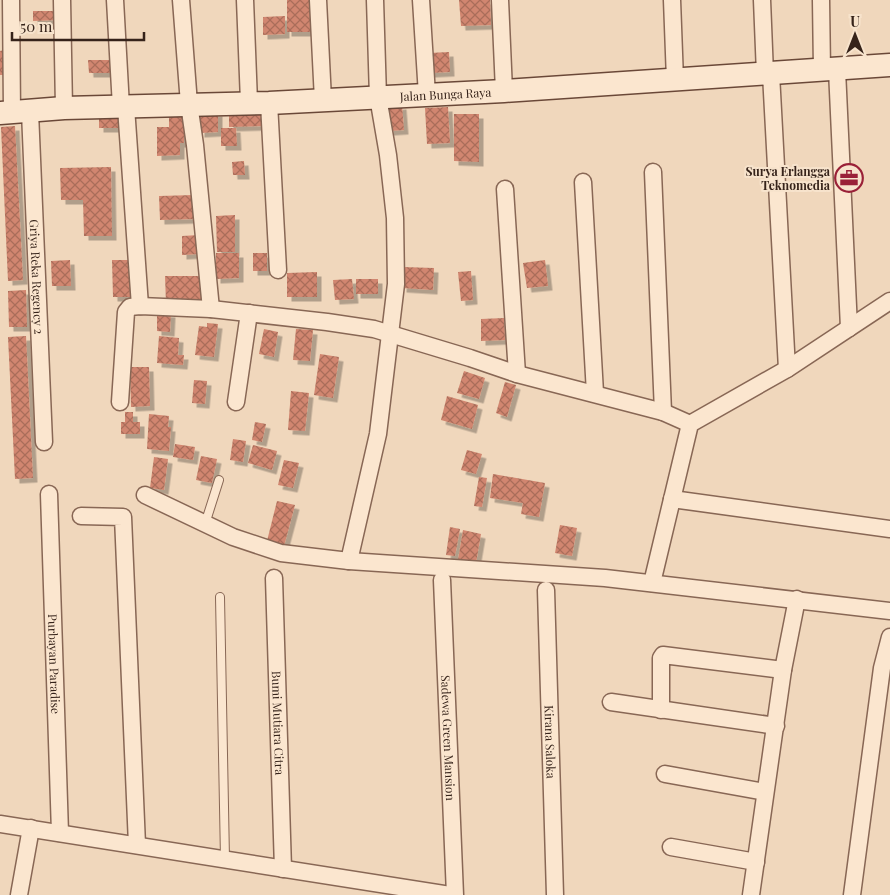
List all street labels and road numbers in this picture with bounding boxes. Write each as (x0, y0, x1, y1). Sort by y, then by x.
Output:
street label: Jalan Bunga Raya (398, 84, 492, 104)
street label: Griya Reka Regency 2 (27, 219, 47, 335)
street label: Purbayan Paradise (45, 614, 64, 714)
street label: Bumi Mutiara Citra (269, 671, 288, 775)
street label: Sadewa Green Mansion (438, 675, 459, 801)
street label: Kirana Saloka (541, 705, 560, 779)

